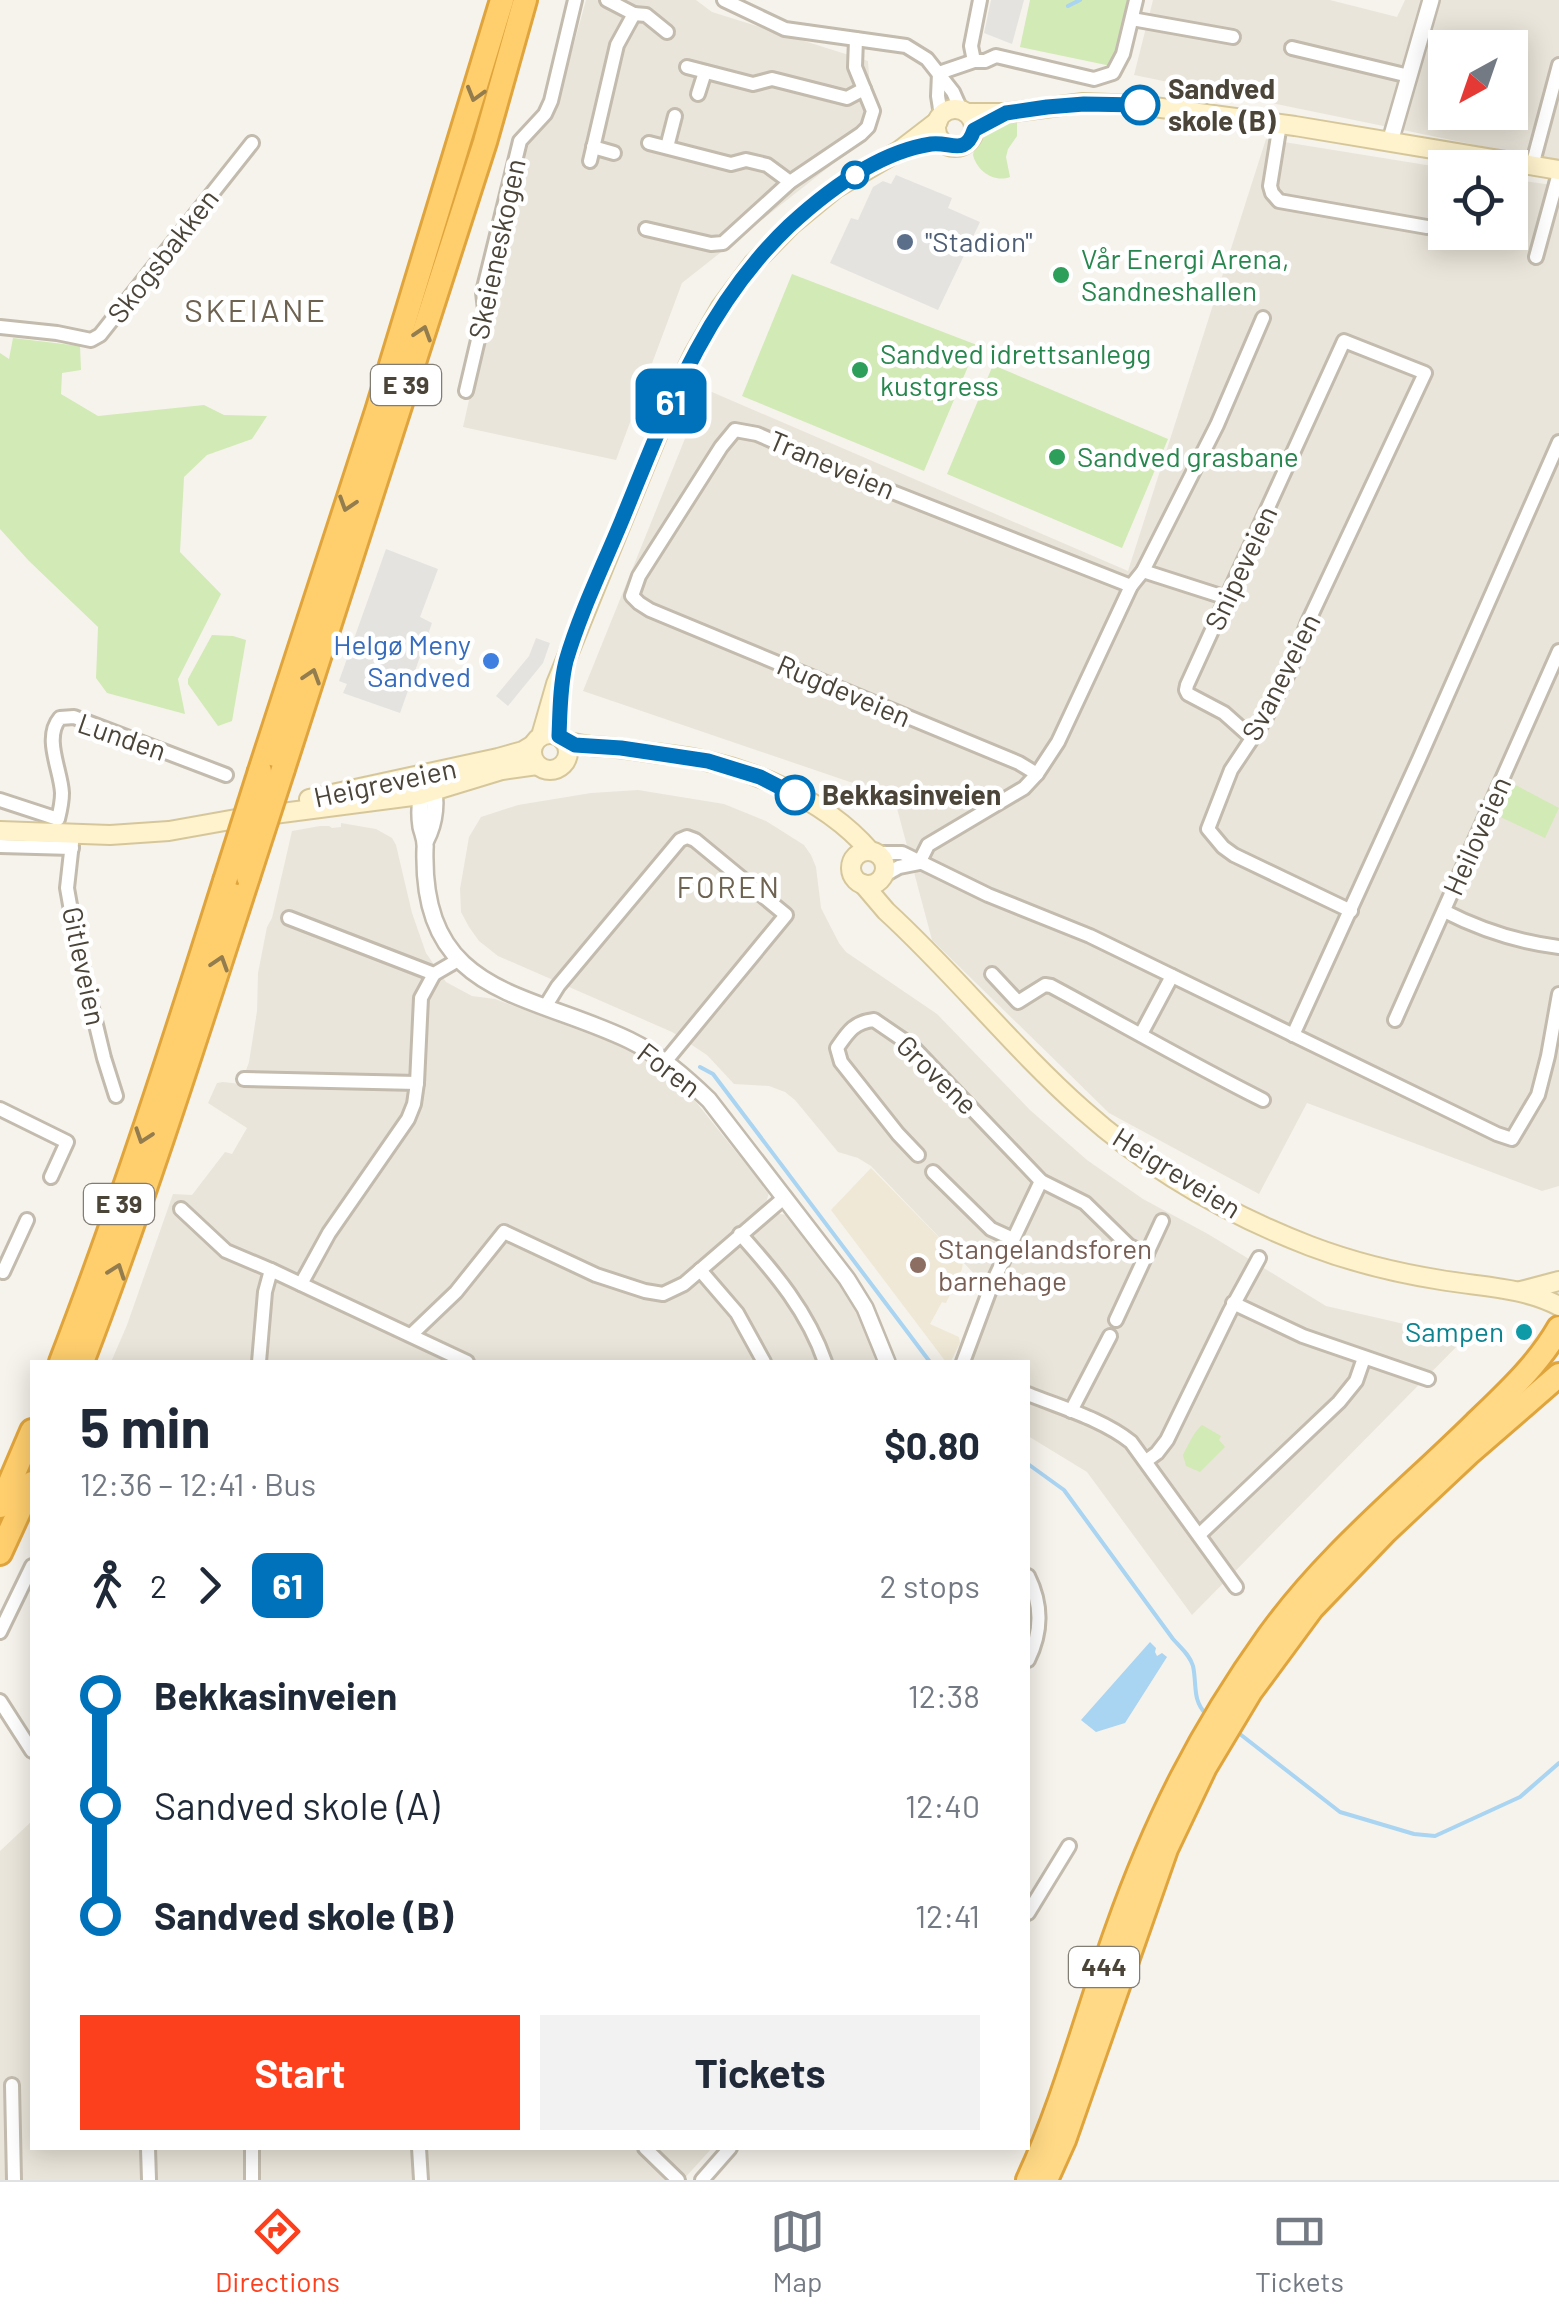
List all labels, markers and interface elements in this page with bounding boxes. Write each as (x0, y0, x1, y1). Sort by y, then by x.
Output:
north arrow (1428, 30, 1528, 130)
map controls (1428, 30, 1528, 250)
place label: Sandved skole (B) (1168, 71, 1276, 137)
one-way arrow (466, 84, 487, 101)
marker: Sandved skole (B) (1121, 86, 1159, 124)
button: locate (1428, 150, 1528, 250)
street label: Skeieneskogen (460, 155, 532, 342)
unlabelled marker (842, 162, 868, 188)
street label: Skogsbakken (99, 182, 225, 329)
place label: "Stadion" (925, 224, 1033, 258)
marker: "Stadion" (894, 231, 916, 253)
place label: Vår Energi Arena, Sandneshallen (1081, 241, 1289, 307)
marker: Vår Energi Arena, Sandneshallen (1050, 264, 1072, 286)
district label: SKEIANE (184, 290, 328, 328)
one-way arrow (411, 326, 432, 343)
place label: Sandved idrettsanlegg kustgress (880, 336, 1151, 402)
marker: Sandved idrettsanlegg kustgress (849, 359, 871, 381)
road number: E 39 (371, 365, 441, 405)
line badge: 61 (626, 368, 716, 434)
text: 61 (656, 380, 686, 422)
street label: Traneveien (764, 422, 900, 506)
place label: Sandved grasbane (1077, 439, 1299, 473)
marker: Sandved grasbane (1046, 446, 1068, 468)
one-way arrow (338, 494, 358, 511)
street label: Snipeveien (1197, 500, 1284, 635)
street label: Svaneveien (1234, 607, 1327, 746)
place label: Helgø Meny Sandved (333, 627, 471, 693)
street label: Rugdeveien (772, 647, 916, 733)
marker: Helgø Meny Sandved (480, 650, 502, 672)
one-way arrow (301, 668, 321, 685)
street label: Lunden (74, 705, 171, 767)
street label: Heigreveien (310, 750, 459, 814)
street label: Heiloveien (1435, 771, 1517, 900)
marker: Bekkasinveien (776, 776, 814, 814)
place label: Bekkasinveien (822, 777, 1001, 811)
district label: FOREN (677, 868, 781, 904)
street label: Gitleveien (56, 903, 114, 1028)
one-way arrow (209, 955, 229, 972)
street label: Grovene (890, 1027, 985, 1121)
street label: Foren (631, 1035, 708, 1104)
street label: Heigreveien (1107, 1119, 1248, 1225)
one-way arrow (134, 1127, 154, 1144)
road number: E 39 (84, 1184, 154, 1224)
place label: Stangelandsforen barnehage (938, 1231, 1152, 1297)
marker: Stangelandsforen barnehage (907, 1254, 929, 1276)
one-way arrow (105, 1264, 126, 1281)
place label: Sampen (1405, 1314, 1504, 1348)
marker: Sampen (1513, 1321, 1535, 1343)
text: 5 min (80, 1393, 211, 1459)
text: $0.80 (884, 1422, 980, 1468)
text: 12:36 – 12:41 · Bus (80, 1464, 316, 1502)
icon: walk (80, 1558, 135, 1613)
icon: forward (182, 1558, 237, 1613)
text: 61 (272, 1564, 303, 1606)
text: 2 (150, 1566, 167, 1604)
text: 2 stops (879, 1566, 980, 1604)
text: Bekkasinveien (154, 1672, 397, 1718)
text: 12:38 (908, 1676, 980, 1714)
text: Sandved skole (A) (154, 1782, 439, 1828)
text: 12:40 (905, 1786, 980, 1824)
text: Sandved skole (B) (154, 1892, 453, 1938)
text: 12:41 (915, 1896, 980, 1934)
road number: 444 (1069, 1947, 1139, 1987)
button: Start (80, 2015, 520, 2130)
button: Tickets (540, 2015, 980, 2130)
tab: Directions (215, 2204, 340, 2298)
tab: Map (770, 2204, 825, 2298)
tab: Tickets (1255, 2204, 1344, 2298)

